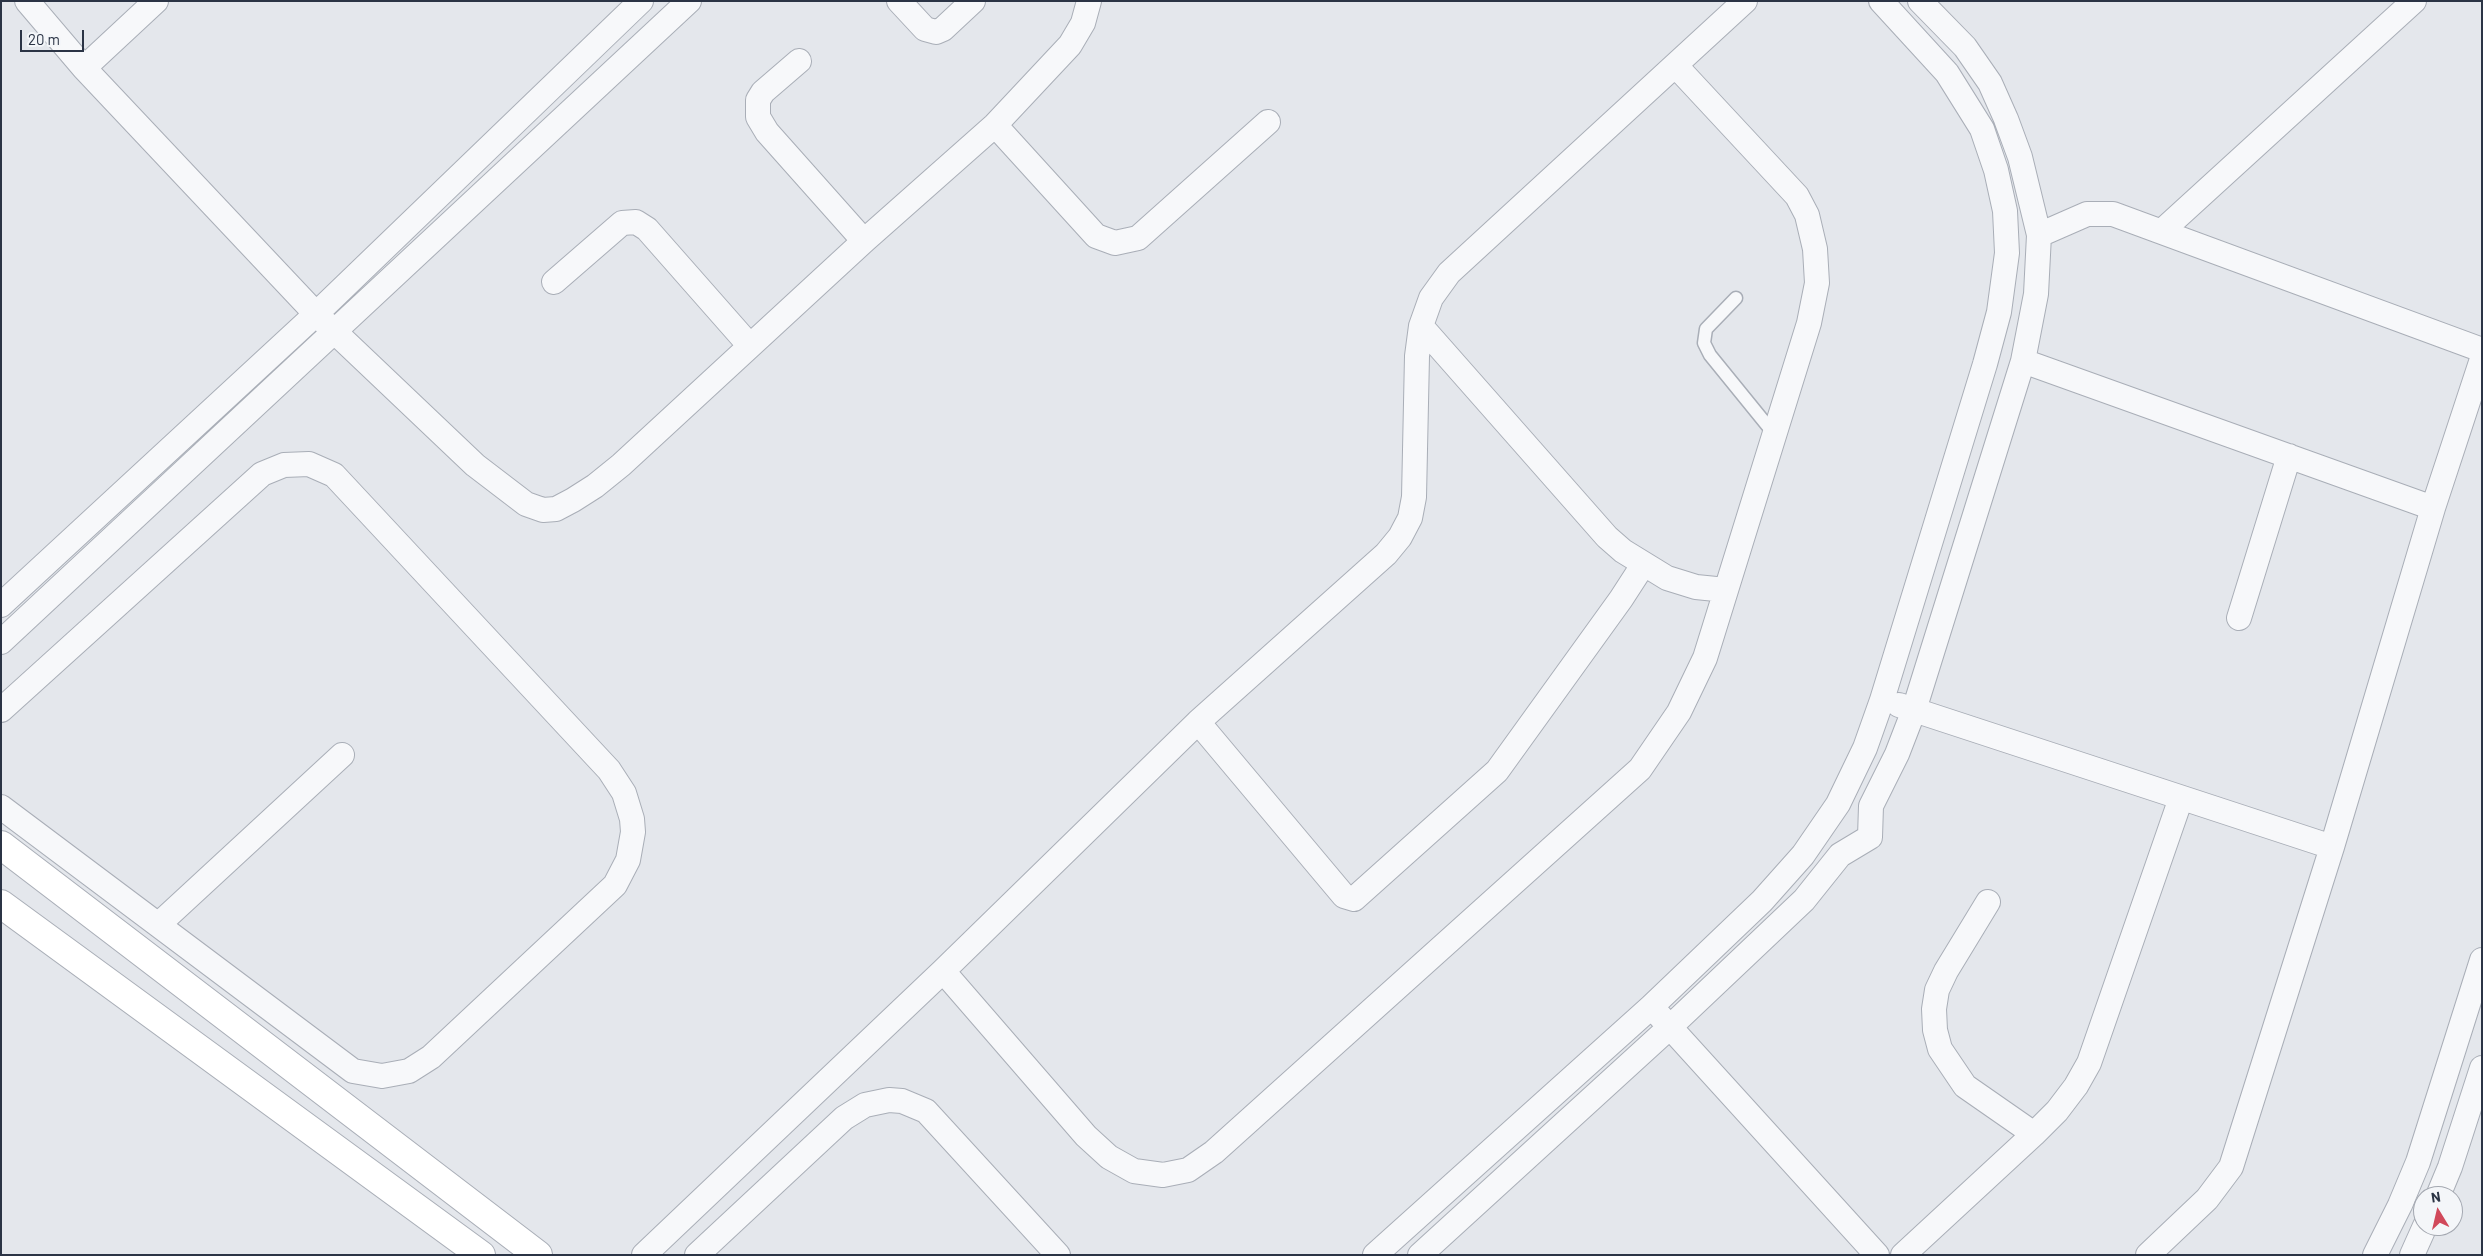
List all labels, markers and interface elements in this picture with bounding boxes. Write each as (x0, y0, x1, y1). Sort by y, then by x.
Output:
scale bar (22, 20, 86, 52)
text: 20 m (28, 30, 60, 48)
north arrow (2413, 1186, 2463, 1236)
text: N (2430, 1188, 2442, 1206)

